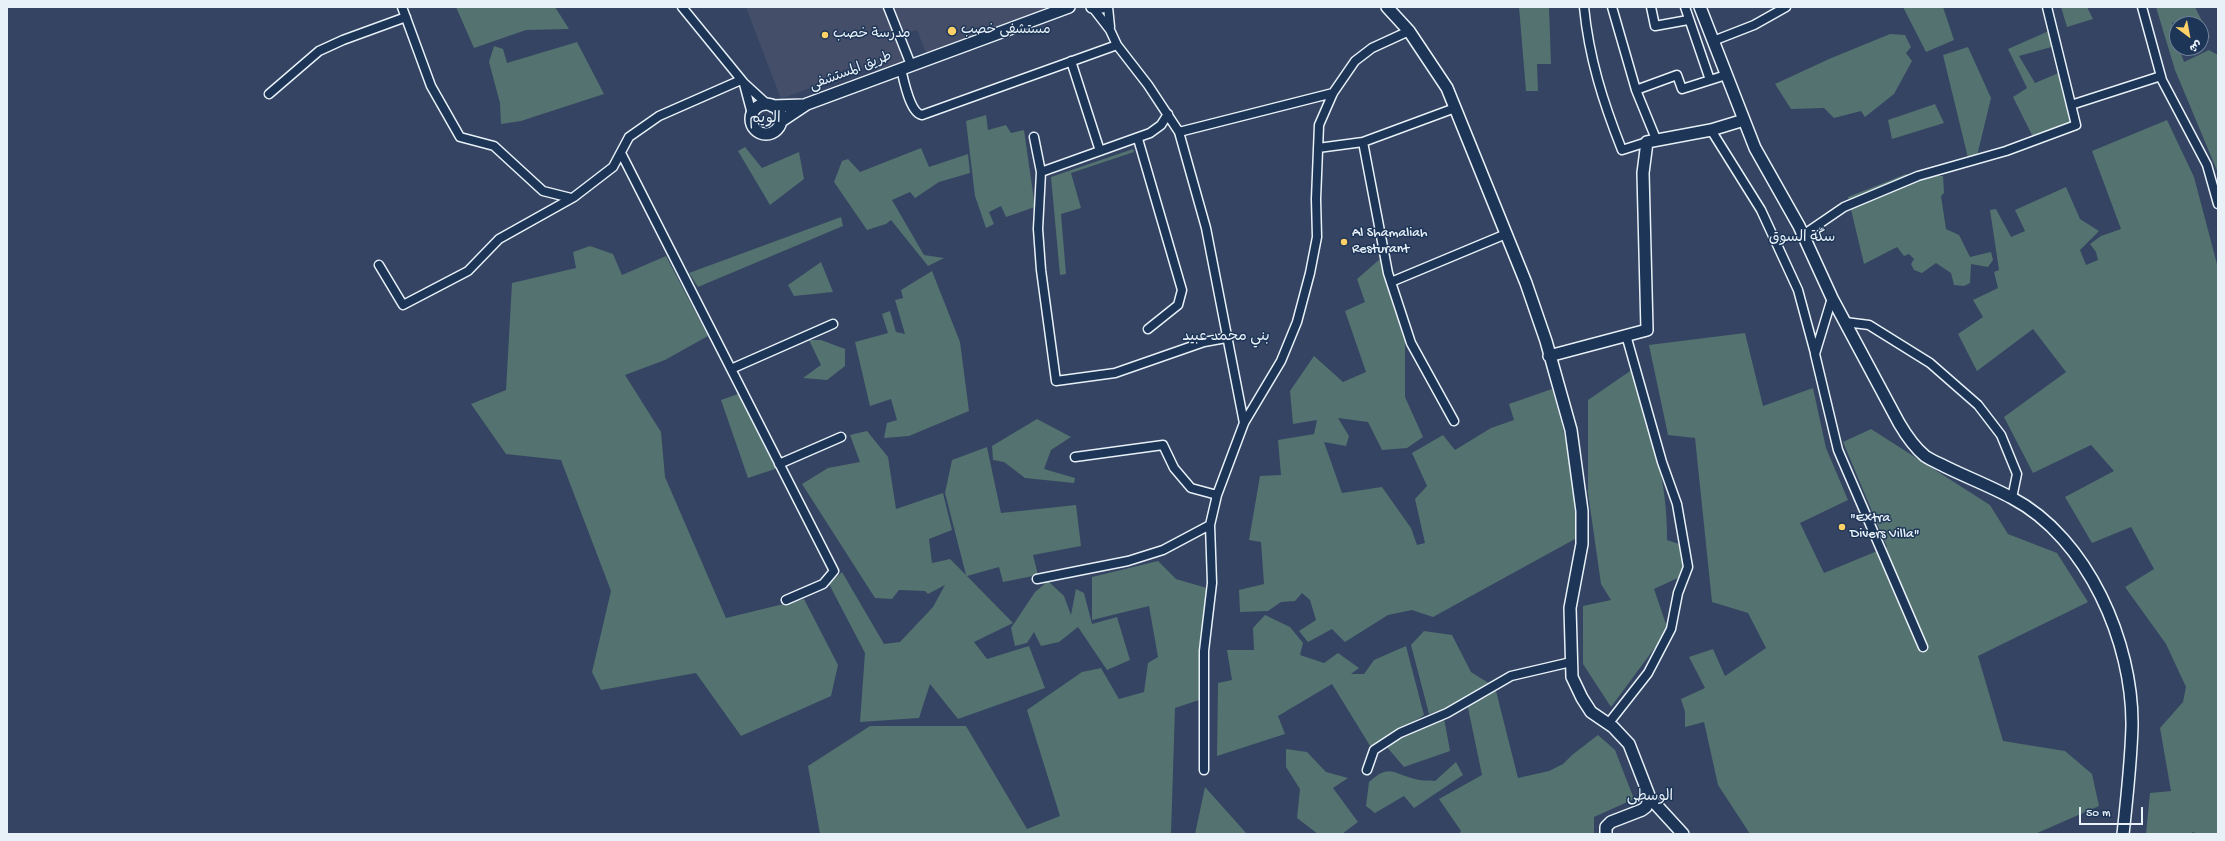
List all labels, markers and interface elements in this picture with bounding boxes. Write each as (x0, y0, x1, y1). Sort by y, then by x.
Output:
north arrow (2169, 16, 2209, 56)
place label: مستشفى خصب (961, 23, 1051, 39)
marker: مستشفى خصب (946, 25, 958, 37)
place label: مدرسة خصب (833, 27, 911, 43)
marker: مدرسة خصب (820, 30, 830, 40)
text: ش (2187, 37, 2203, 54)
street label: طريق المستشفى (807, 49, 895, 95)
district label: الويم (749, 111, 781, 129)
place label: Al Shamaliah Resturant (1352, 226, 1428, 258)
district label: سكّة السوق (1769, 230, 1835, 248)
marker: Al Shamaliah Resturant (1339, 237, 1349, 247)
district label: بني محمد عبيد (1182, 329, 1270, 347)
place label: "Extra Divers Villa" (1850, 511, 1920, 544)
marker: "Extra Divers Villa" (1837, 522, 1847, 532)
district label: الوسطى (1627, 789, 1673, 807)
scale bar (2081, 799, 2145, 825)
text: 50 m (2086, 807, 2111, 821)

